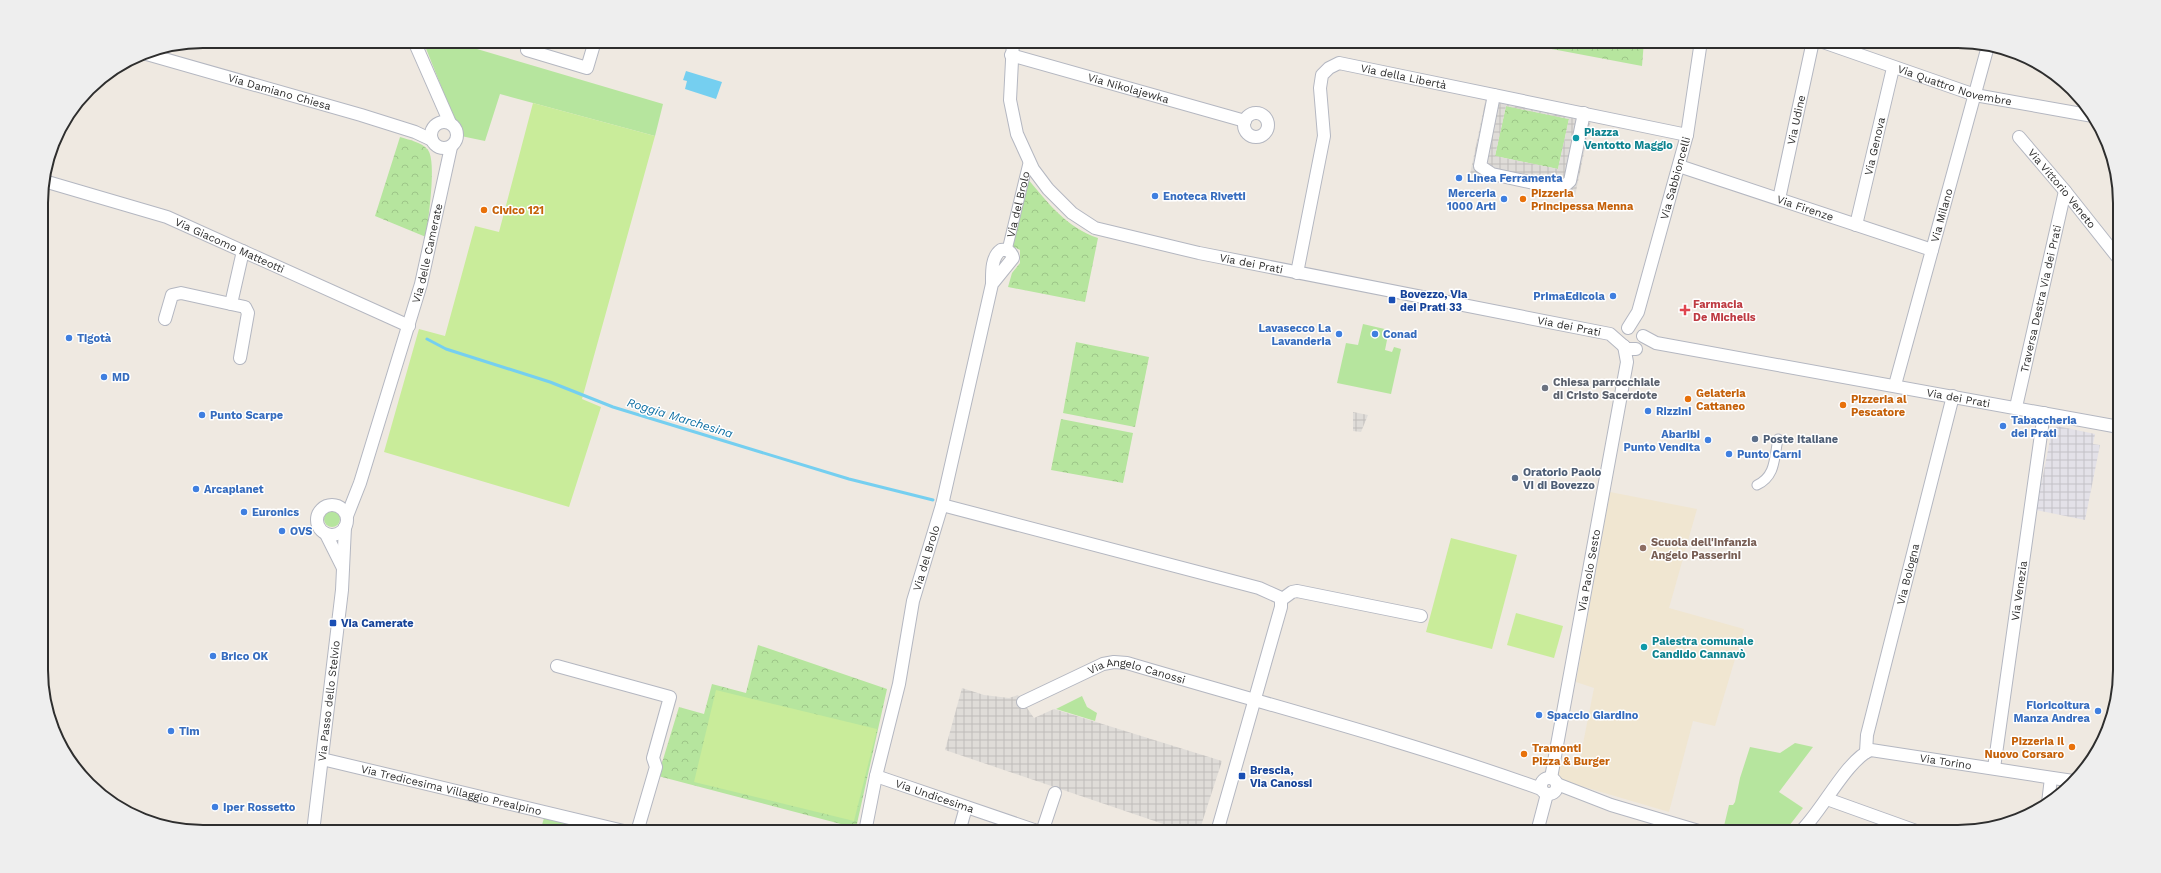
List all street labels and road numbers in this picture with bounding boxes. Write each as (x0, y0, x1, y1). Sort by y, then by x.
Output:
street label: Via della Libertà (1359, 62, 1448, 92)
street label: Via Quattro Novembre (1896, 63, 2013, 108)
street label: Via Nikolajewka (1086, 71, 1170, 106)
street label: Via Damiano Chiesa (226, 72, 332, 113)
street label: Via Udine (1785, 94, 1808, 146)
street label: Via Genova (1862, 116, 1888, 177)
street label: Via Sabbioncelli (1658, 135, 1693, 221)
street label: Via Vittorio Veneto (2025, 146, 2098, 231)
street label: Via del Brolo (1004, 170, 1033, 239)
street label: Via Milano (1928, 187, 1956, 244)
street label: Via Firenze (1775, 193, 1835, 224)
street label: Via delle Camerate (410, 202, 445, 305)
street label: Via Giacomo Matteotti (173, 215, 286, 276)
street label: Traversa Destra Via dei Prati (2018, 224, 2064, 374)
street label: Via dei Prati (1218, 251, 1284, 276)
street label: Via dei Prati (1536, 314, 1602, 339)
street label: Via dei Prati (1925, 386, 1991, 410)
street label: Via del Brolo (910, 524, 943, 593)
street label: Via Paolo Sesto (1576, 528, 1603, 613)
street label: Via Bologna (1894, 542, 1922, 606)
street label: Via Venezia (2009, 560, 2030, 622)
street label: Via Passo dello Stelvio (316, 640, 343, 762)
street label: Via Angelo Canossi (1086, 656, 1187, 687)
street label: Via Torino (1919, 752, 1973, 772)
street label: Via Tredicesima Villaggio Prealpino (360, 763, 543, 818)
street label: Via Undicesima (894, 777, 976, 816)

